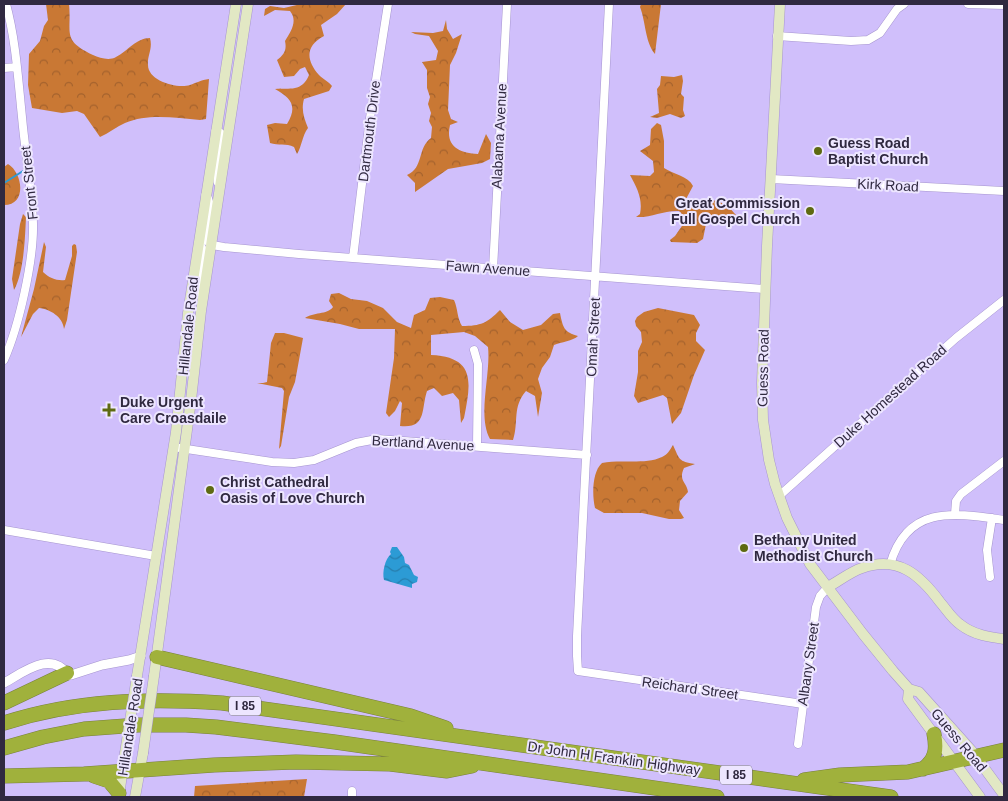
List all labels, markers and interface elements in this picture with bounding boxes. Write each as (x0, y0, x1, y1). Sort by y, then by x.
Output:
street label: Dartmouth Drive (355, 79, 383, 183)
street label: Alabama Avenue (488, 83, 510, 189)
place label: Guess Road Baptist Church (828, 135, 928, 167)
street label: Front Street (17, 145, 41, 221)
marker: Guess Road Baptist Church (812, 145, 824, 157)
street label: Kirk Road (857, 175, 919, 195)
place label: Great Commission Full Gospel Church (671, 195, 800, 227)
marker: Great Commission Full Gospel Church (804, 205, 816, 217)
street label: Fawn Avenue (445, 257, 531, 279)
street label: Hillandale Road (175, 276, 201, 376)
street label: Omah Street (583, 297, 603, 377)
street label: Guess Road (754, 329, 772, 407)
street label: Duke Homestead Road (831, 341, 949, 451)
place label: Duke Urgent Care Croasdaile (120, 394, 227, 426)
marker: Duke Urgent Care Croasdaile (102, 403, 116, 417)
street label: Bertland Avenue (371, 432, 475, 454)
place label: Christ Cathedral Oasis of Love Church (220, 474, 365, 506)
marker: Christ Cathedral Oasis of Love Church (204, 484, 216, 496)
place label: Bethany United Methodist Church (754, 532, 873, 564)
marker: Bethany United Methodist Church (738, 542, 750, 554)
street label: Albany Street (794, 621, 822, 707)
street label: Reichard Street (641, 673, 739, 703)
street label: Hillandale Road (114, 677, 146, 777)
road number: I 85 (229, 696, 261, 716)
street label: Guess Road (928, 705, 990, 775)
street label: Dr John H Franklin Highway (527, 738, 701, 778)
road number: I 85 (720, 766, 752, 784)

